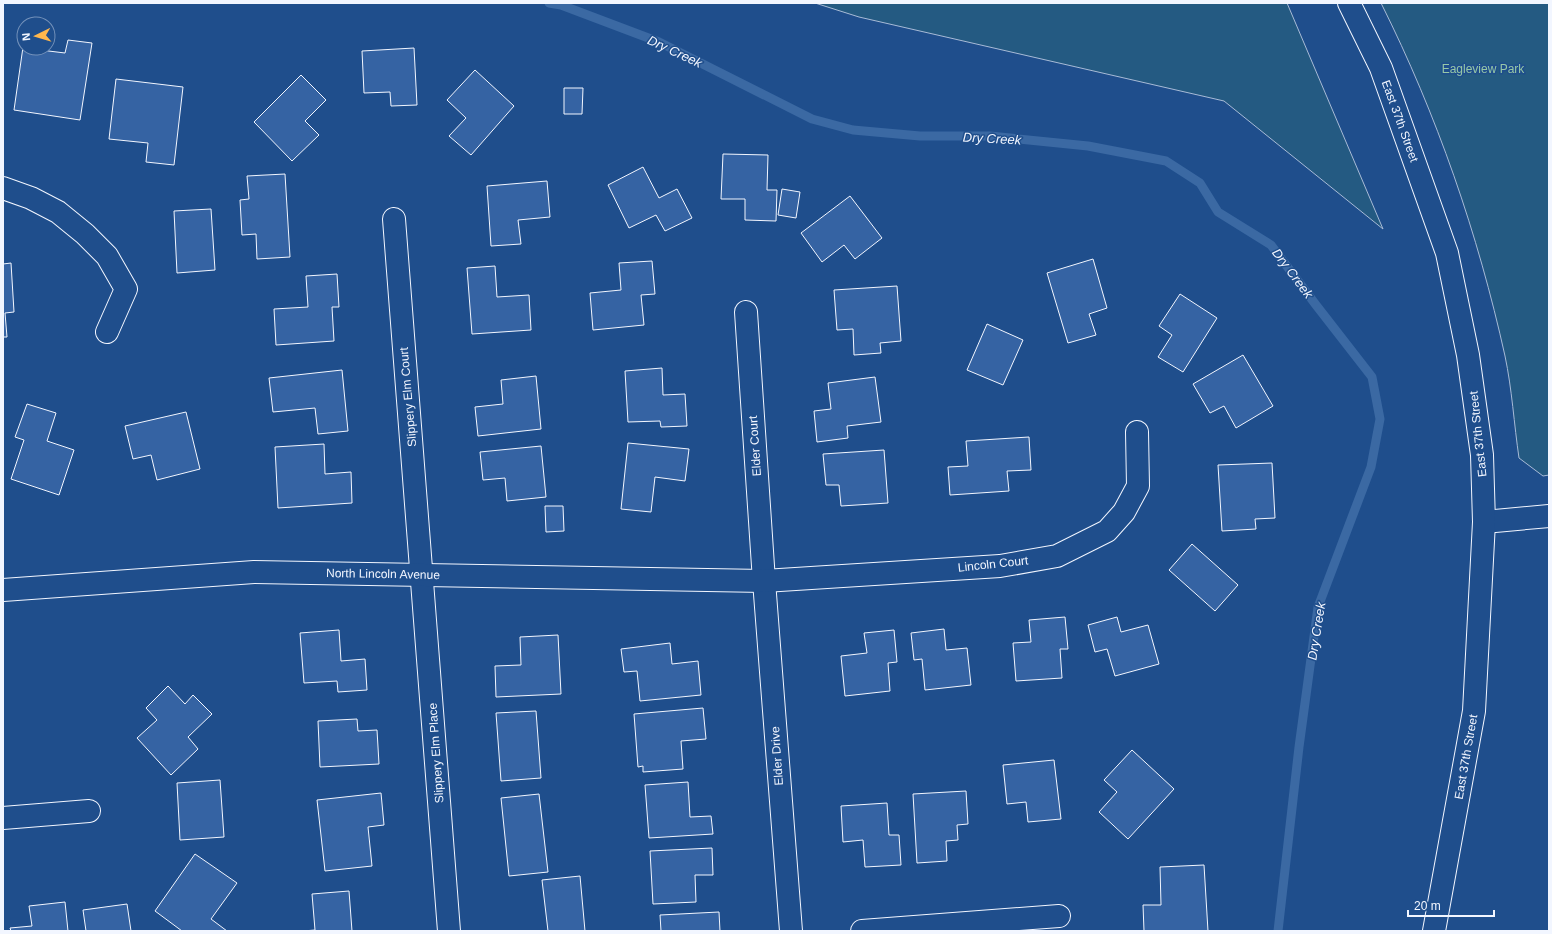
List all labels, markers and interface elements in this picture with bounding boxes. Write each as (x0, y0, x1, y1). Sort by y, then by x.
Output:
north arrow (16, 16, 56, 56)
text: N (20, 32, 32, 41)
water label: Dry Creek (645, 32, 706, 71)
park label: Eagleview Park (1442, 62, 1525, 76)
street label: East 37th Street (1379, 78, 1422, 164)
water label: Dry Creek (962, 129, 1023, 148)
water label: Dry Creek (1269, 245, 1317, 302)
street label: Slippery Elm Court (397, 346, 419, 447)
street label: East 37th Street (1466, 390, 1489, 478)
street label: Elder Court (746, 415, 764, 477)
street label: Lincoln Court (957, 553, 1030, 575)
street label: North Lincoln Avenue (326, 566, 440, 582)
water label: Dry Creek (1305, 600, 1329, 661)
street label: Slippery Elm Place (425, 702, 446, 804)
street label: East 37th Street (1452, 713, 1480, 801)
street label: Elder Drive (768, 726, 786, 786)
scale bar (1408, 892, 1494, 918)
text: 20 m (1414, 899, 1441, 913)

